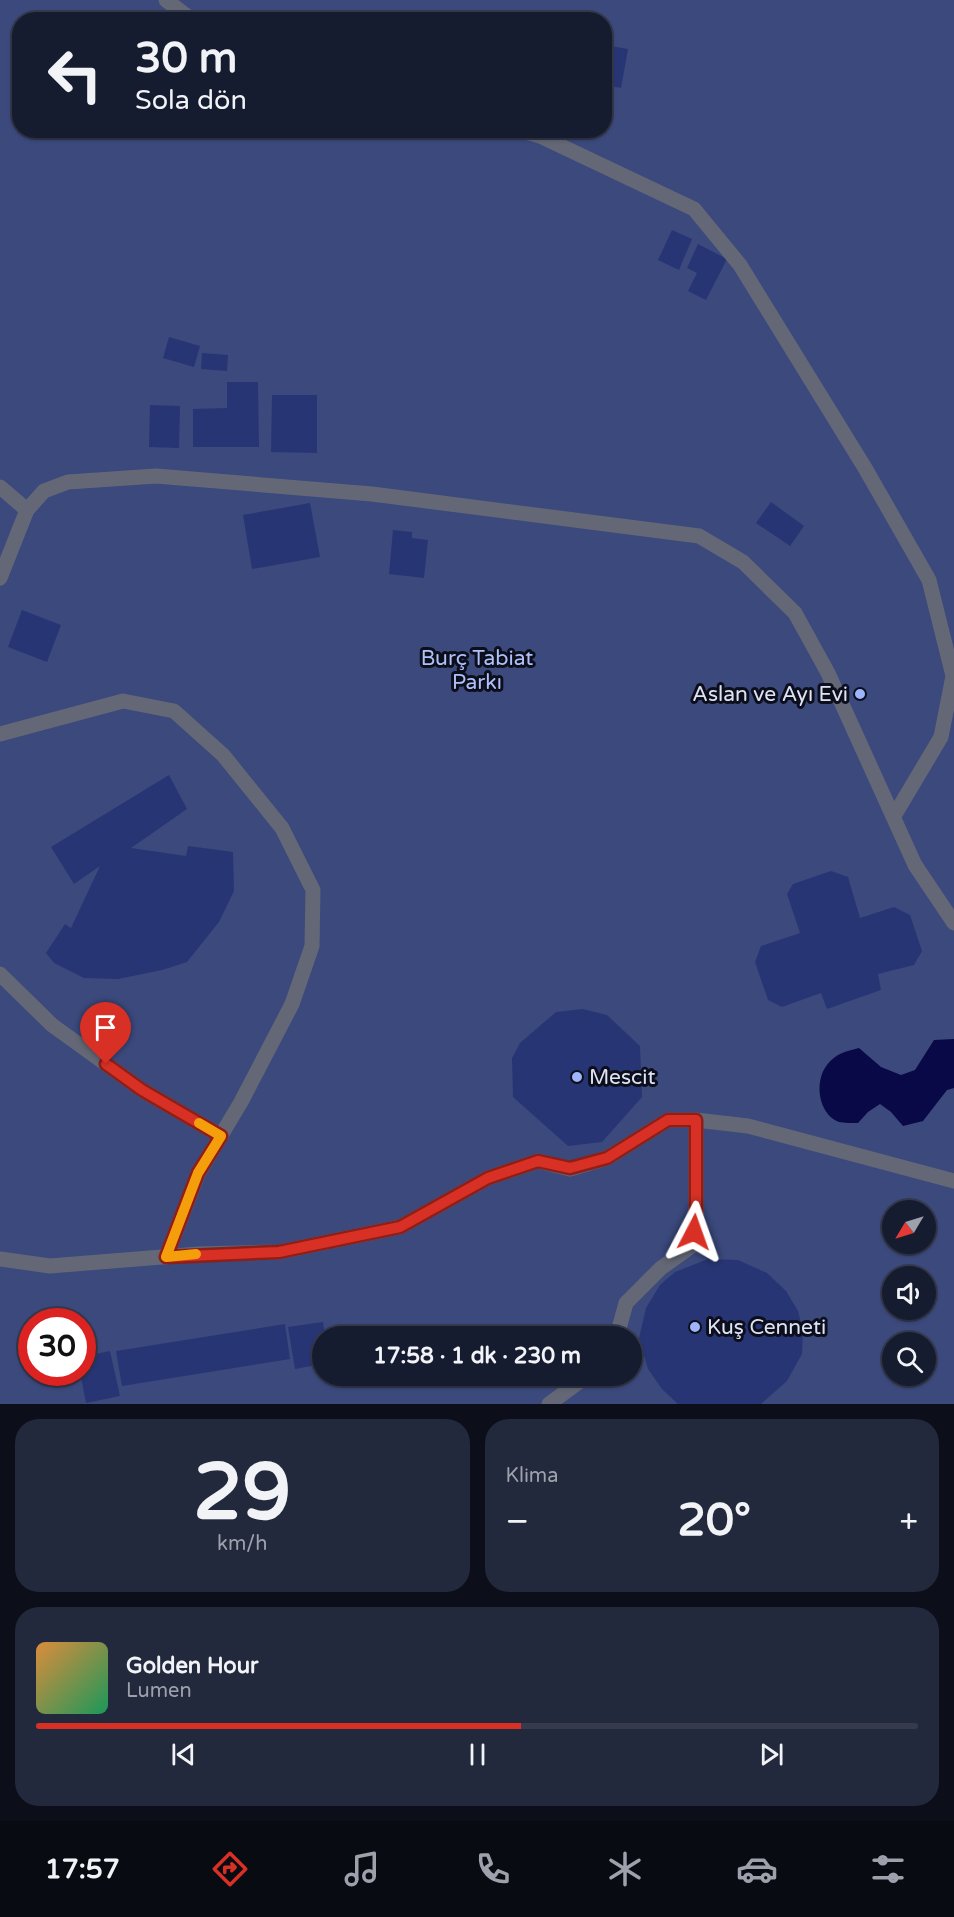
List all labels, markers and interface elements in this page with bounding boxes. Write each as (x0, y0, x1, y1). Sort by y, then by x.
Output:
text: 30 m (135, 33, 237, 84)
icon: left (36, 36, 114, 114)
text: Sola dön (135, 84, 247, 117)
park label: Burç Tabiat Parkı (421, 646, 533, 695)
place label: Aslan ve Ayı Evi (692, 682, 848, 707)
marker: Aslan ve Ayı Evi (853, 687, 867, 701)
pin (80, 1002, 131, 1064)
icon: arrive (89, 1011, 122, 1044)
place label: Mescit (589, 1065, 655, 1090)
marker: Mescit (570, 1070, 584, 1084)
position arrow (662, 1200, 726, 1264)
north arrow (882, 1200, 936, 1254)
map controls (882, 1200, 936, 1386)
button: sound (882, 1266, 936, 1320)
speed limit sign: 30 (18, 1308, 96, 1386)
place label: Kuş Cenneti (707, 1315, 826, 1340)
marker: Kuş Cenneti (688, 1320, 702, 1334)
button: search (882, 1332, 936, 1386)
text: 17:58 · 1 dk · 230 m (373, 1343, 581, 1369)
text: 29 (193, 1446, 291, 1540)
text: Klima (506, 1464, 558, 1488)
text: 20° (677, 1494, 751, 1548)
text: − (506, 1502, 529, 1541)
text: + (899, 1502, 918, 1541)
text: km/h (217, 1532, 267, 1556)
text: Golden Hour (126, 1653, 258, 1679)
text: Lumen (126, 1679, 192, 1703)
icon: previous (167, 1738, 200, 1771)
icon: pause (461, 1738, 494, 1771)
icon: next (755, 1738, 788, 1771)
icon: directions (209, 1848, 251, 1890)
icon: music (341, 1848, 383, 1890)
icon: phone (472, 1848, 514, 1890)
icon: climate (604, 1848, 646, 1890)
icon: car (736, 1848, 778, 1890)
icon: filters (867, 1848, 909, 1890)
text: 17:57 (45, 1853, 120, 1886)

